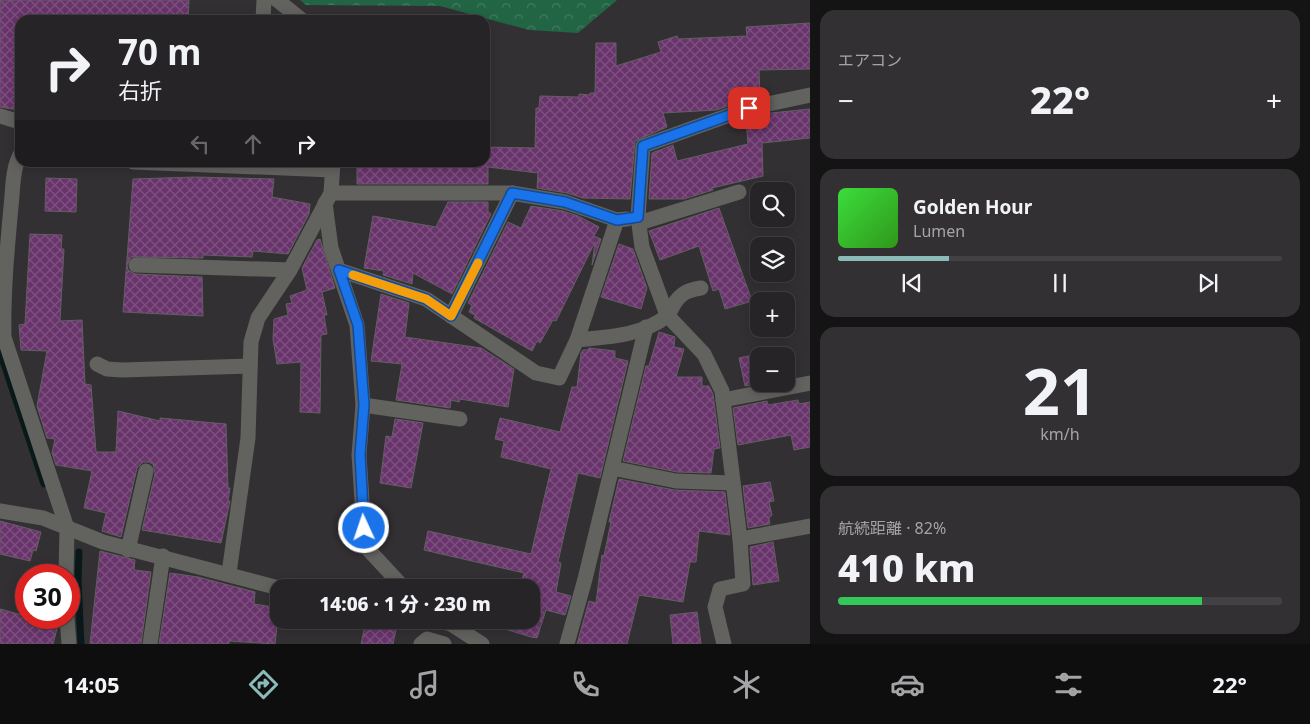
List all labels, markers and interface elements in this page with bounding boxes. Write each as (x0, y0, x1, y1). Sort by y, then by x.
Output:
text: 70 m (118, 28, 201, 75)
icon: right (35, 35, 100, 100)
text: エアコン (838, 49, 902, 71)
text: 22° (1030, 73, 1090, 125)
text: 右折 (118, 75, 162, 105)
text: − (838, 81, 854, 119)
text: + (1266, 81, 1282, 119)
pin (728, 87, 770, 129)
icon: arrive (735, 94, 763, 122)
icon: left (186, 130, 214, 158)
icon: ahead (239, 130, 267, 158)
icon: right (292, 130, 320, 158)
map controls (750, 182, 795, 392)
button: search (750, 182, 795, 227)
text: Golden Hour (913, 194, 1032, 220)
text: Lumen (913, 220, 965, 242)
button: layers (750, 237, 795, 282)
icon: previous (898, 269, 926, 297)
icon: pause (1046, 269, 1074, 297)
icon: next (1194, 269, 1222, 297)
button: + (750, 292, 795, 337)
text: 21 (1023, 346, 1097, 434)
button: − (750, 347, 795, 392)
text: km/h (1040, 423, 1080, 445)
position arrow (337, 501, 389, 553)
text: 航続距離 · 82% (838, 517, 946, 539)
text: 410 km (838, 541, 976, 593)
speed limit sign: 30 (15, 564, 80, 629)
text: 14:06 · 1 分 · 230 m (319, 591, 491, 617)
icon: directions (246, 667, 281, 702)
icon: music (407, 667, 442, 702)
icon: phone (568, 667, 603, 702)
icon: climate (729, 667, 764, 702)
icon: car (890, 667, 925, 702)
icon: filters (1051, 667, 1086, 702)
text: 14:05 (63, 669, 120, 699)
text: 22° (1212, 669, 1247, 699)

